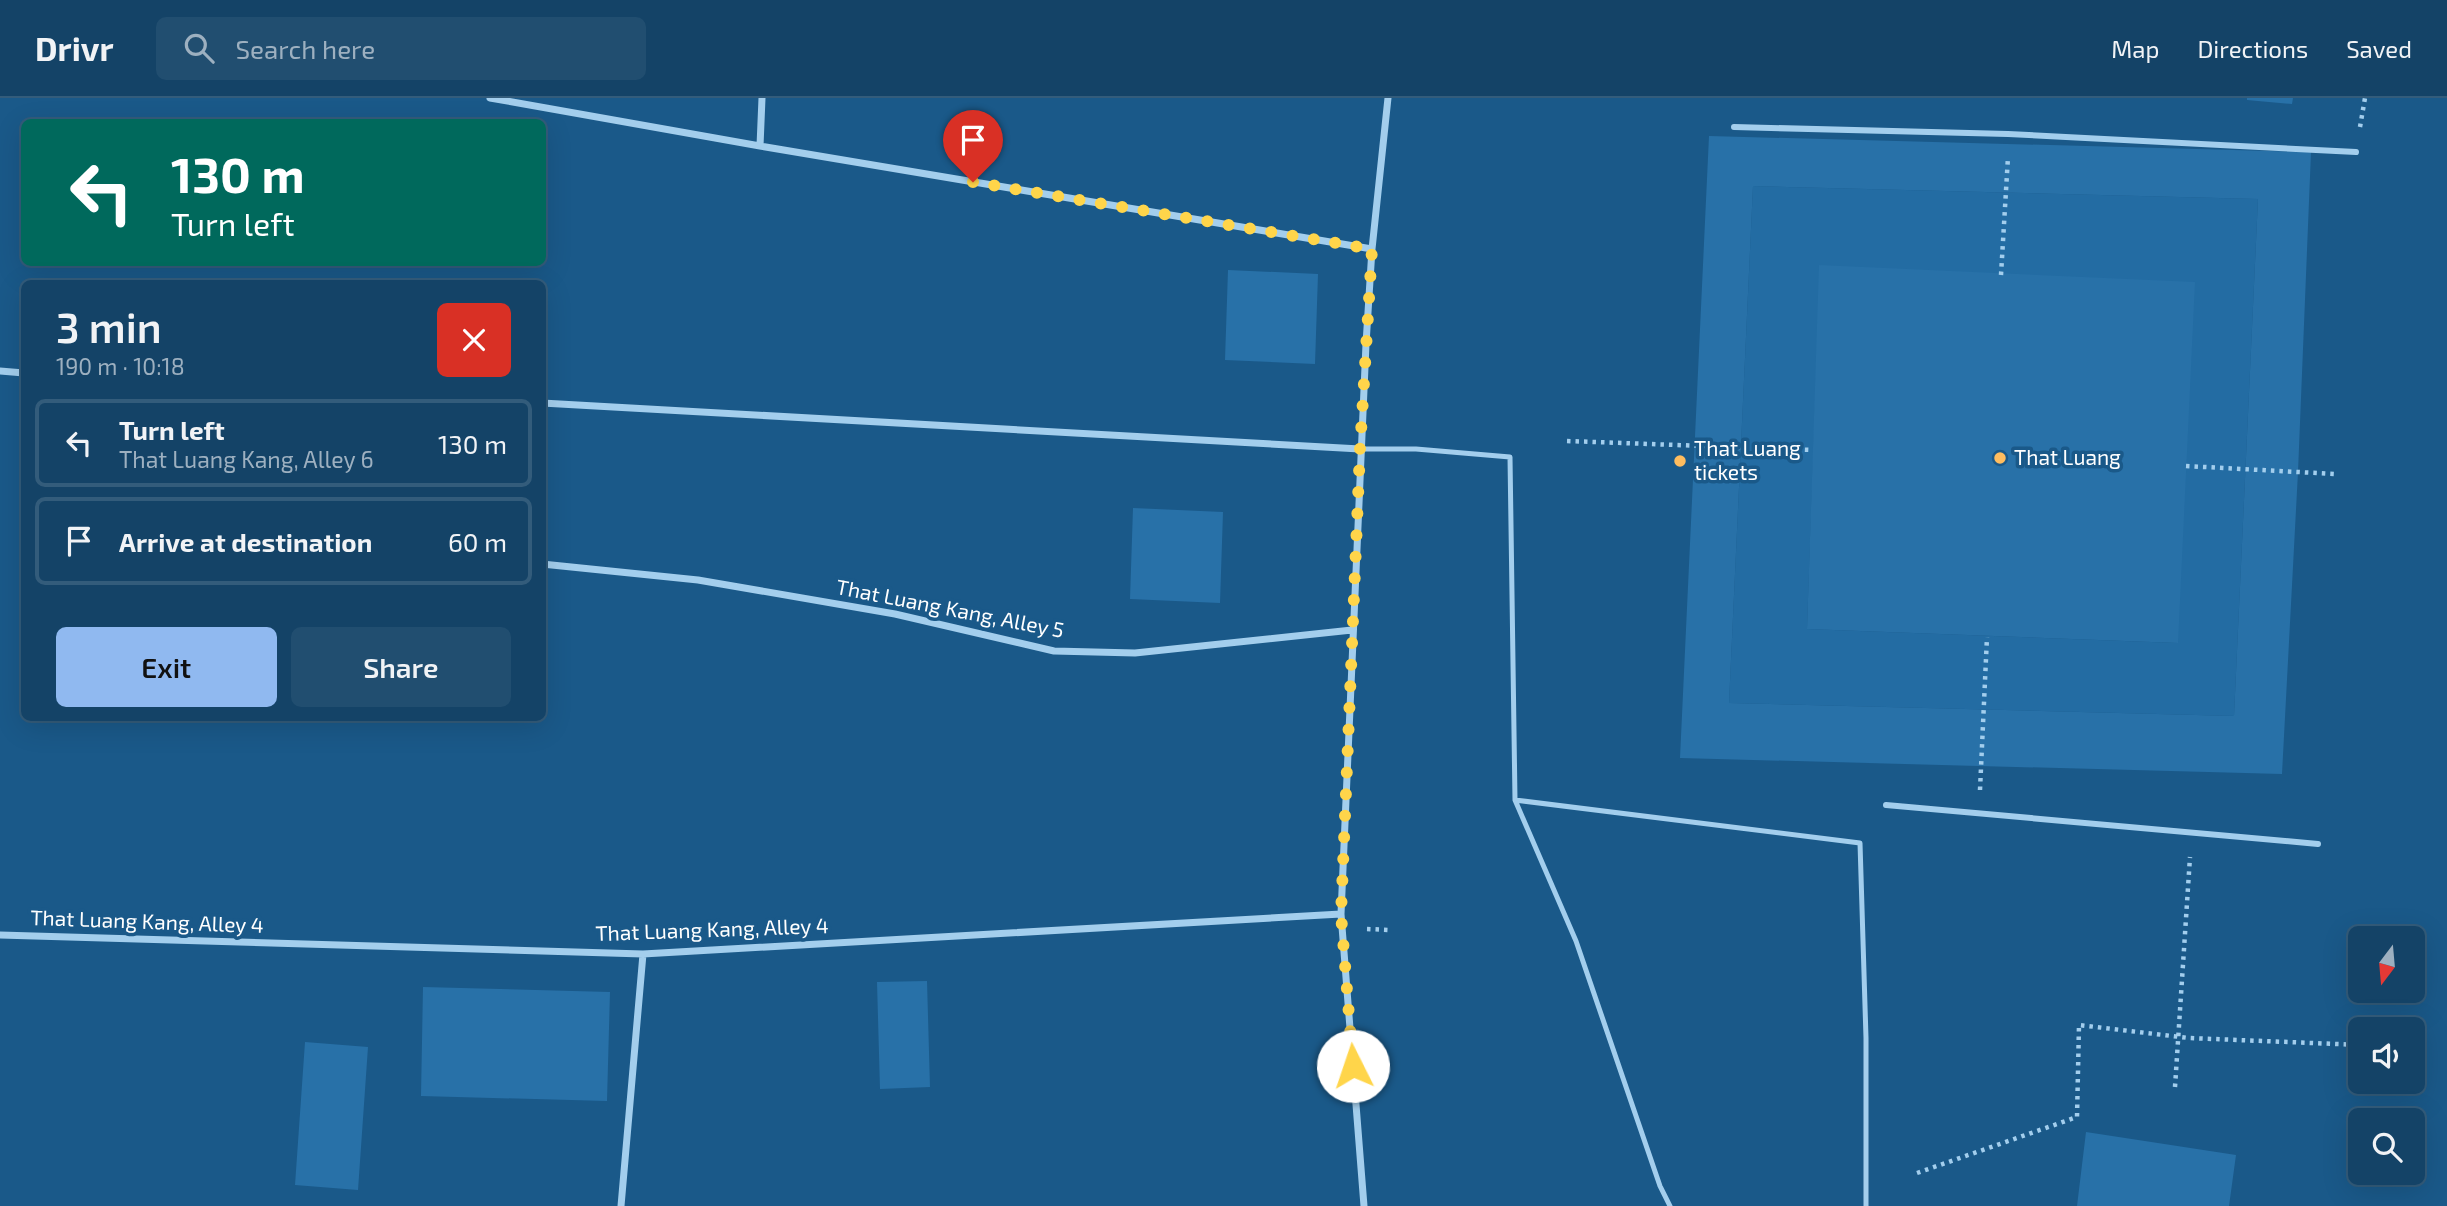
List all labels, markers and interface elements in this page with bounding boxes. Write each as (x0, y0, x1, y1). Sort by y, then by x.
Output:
search box (156, 17, 646, 80)
text: Drivr (35, 28, 114, 68)
icon: search (180, 29, 218, 67)
text: Search here (236, 33, 375, 64)
text: Map (2111, 34, 2159, 63)
text: Directions (2197, 34, 2308, 63)
text: Saved (2346, 34, 2412, 63)
pin (943, 110, 1003, 182)
icon: arrive (954, 121, 992, 159)
text: 130 m (171, 144, 305, 203)
icon: left (56, 147, 147, 238)
text: Turn left (171, 204, 295, 242)
text: 3 min (56, 301, 162, 351)
button: close (437, 303, 511, 377)
text: 190 m · 10:18 (56, 352, 185, 380)
text: Turn left (119, 414, 225, 445)
icon: left (60, 424, 98, 462)
text: 130 m (438, 428, 507, 459)
place label: That Luang tickets (1694, 435, 1801, 484)
place label: That Luang (2014, 444, 2121, 469)
text: That Luang Kang, Alley 6 (119, 445, 374, 473)
marker: That Luang (1992, 450, 2008, 466)
marker: That Luang tickets (1672, 453, 1688, 469)
icon: arrive (60, 522, 98, 560)
text: Arrive at destination (119, 526, 372, 557)
text: 60 m (448, 526, 507, 557)
street label: That Luang Kang, Alley 5 (834, 573, 1066, 642)
button: Exit (56, 627, 277, 707)
button: Share (291, 627, 511, 707)
street label: That Luang Kang, Alley 4 (30, 904, 264, 937)
street label: That Luang Kang, Alley 4 (595, 912, 829, 945)
north arrow (2348, 926, 2426, 1003)
map controls (2348, 926, 2425, 1185)
button: sound (2348, 1017, 2425, 1094)
position arrow (1316, 1029, 1390, 1103)
button: search (2348, 1108, 2425, 1185)

